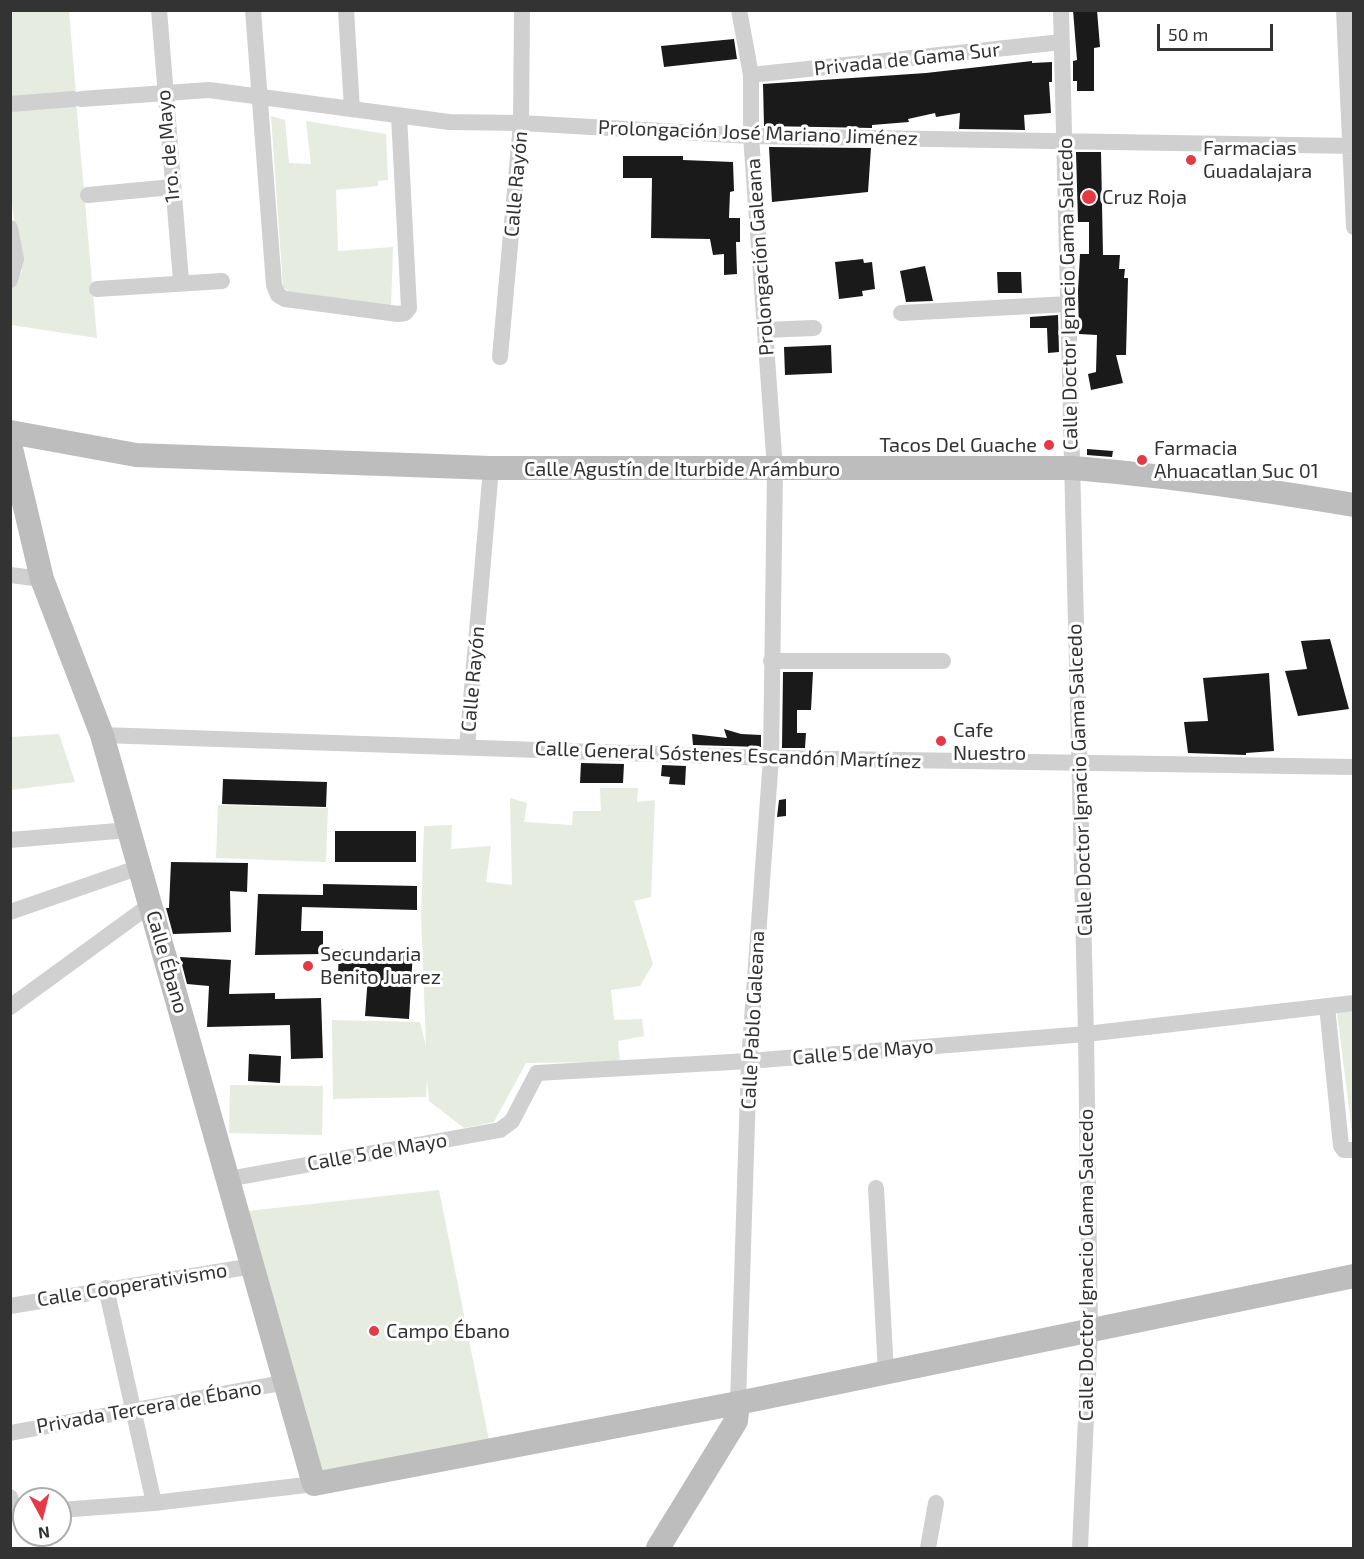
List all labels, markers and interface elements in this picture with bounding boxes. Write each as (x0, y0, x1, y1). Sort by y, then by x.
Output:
scale bar (1160, 12, 1276, 50)
text: 50 m (1168, 23, 1208, 45)
street label: Privada de Gama Sur (813, 37, 1001, 81)
street label: 1ro. de Mayo (151, 89, 185, 203)
street label: Prolongación José Mariano Jiménez (598, 115, 918, 151)
street label: Calle Rayón (499, 130, 533, 238)
place label: Farmacias Guadalajara (1203, 136, 1312, 183)
street label: Calle Doctor Ignacio Gama Salcedo (1053, 137, 1083, 451)
marker: Farmacias Guadalajara (1184, 153, 1198, 167)
street label: Prolongación Galeana (741, 157, 779, 357)
place label: Cruz Roja (1102, 185, 1187, 209)
marker: Cruz Roja (1080, 188, 1098, 206)
place label: Tacos Del Guache (879, 433, 1037, 457)
place label: Farmacia Ahuacatlan Suc 01 (1154, 436, 1319, 483)
marker: Tacos Del Guache (1042, 438, 1056, 452)
marker: Farmacia Ahuacatlan Suc 01 (1135, 453, 1149, 467)
street label: Calle Agustín de Iturbide Arámburo (524, 457, 840, 481)
street label: Calle Doctor Ignacio Gama Salcedo (1063, 623, 1097, 937)
street label: Calle Rayón (456, 625, 490, 733)
place label: Cafe Nuestro (953, 718, 1026, 765)
marker: Cafe Nuestro (934, 734, 948, 748)
street label: Calle General Sóstenes Escandón Martínez (534, 736, 922, 774)
street label: Calle Ébano (141, 908, 193, 1016)
street label: Calle Pablo Galeana (736, 930, 770, 1110)
place label: Secundaria Benito Juarez (320, 942, 441, 989)
marker: Secundaria Benito Juarez (301, 959, 315, 973)
street label: Calle 5 de Mayo (791, 1034, 935, 1070)
street label: Calle Doctor Ignacio Gama Salcedo (1074, 1109, 1098, 1421)
street label: Calle 5 de Mayo (305, 1128, 449, 1176)
street label: Calle Cooperativismo (35, 1258, 229, 1312)
place label: Campo Ébano (386, 1319, 510, 1343)
marker: Campo Ébano (367, 1324, 381, 1338)
street label: Privada Tercera de Ébano (35, 1375, 263, 1439)
north arrow (12, 1487, 72, 1547)
text: N (37, 1523, 51, 1544)

